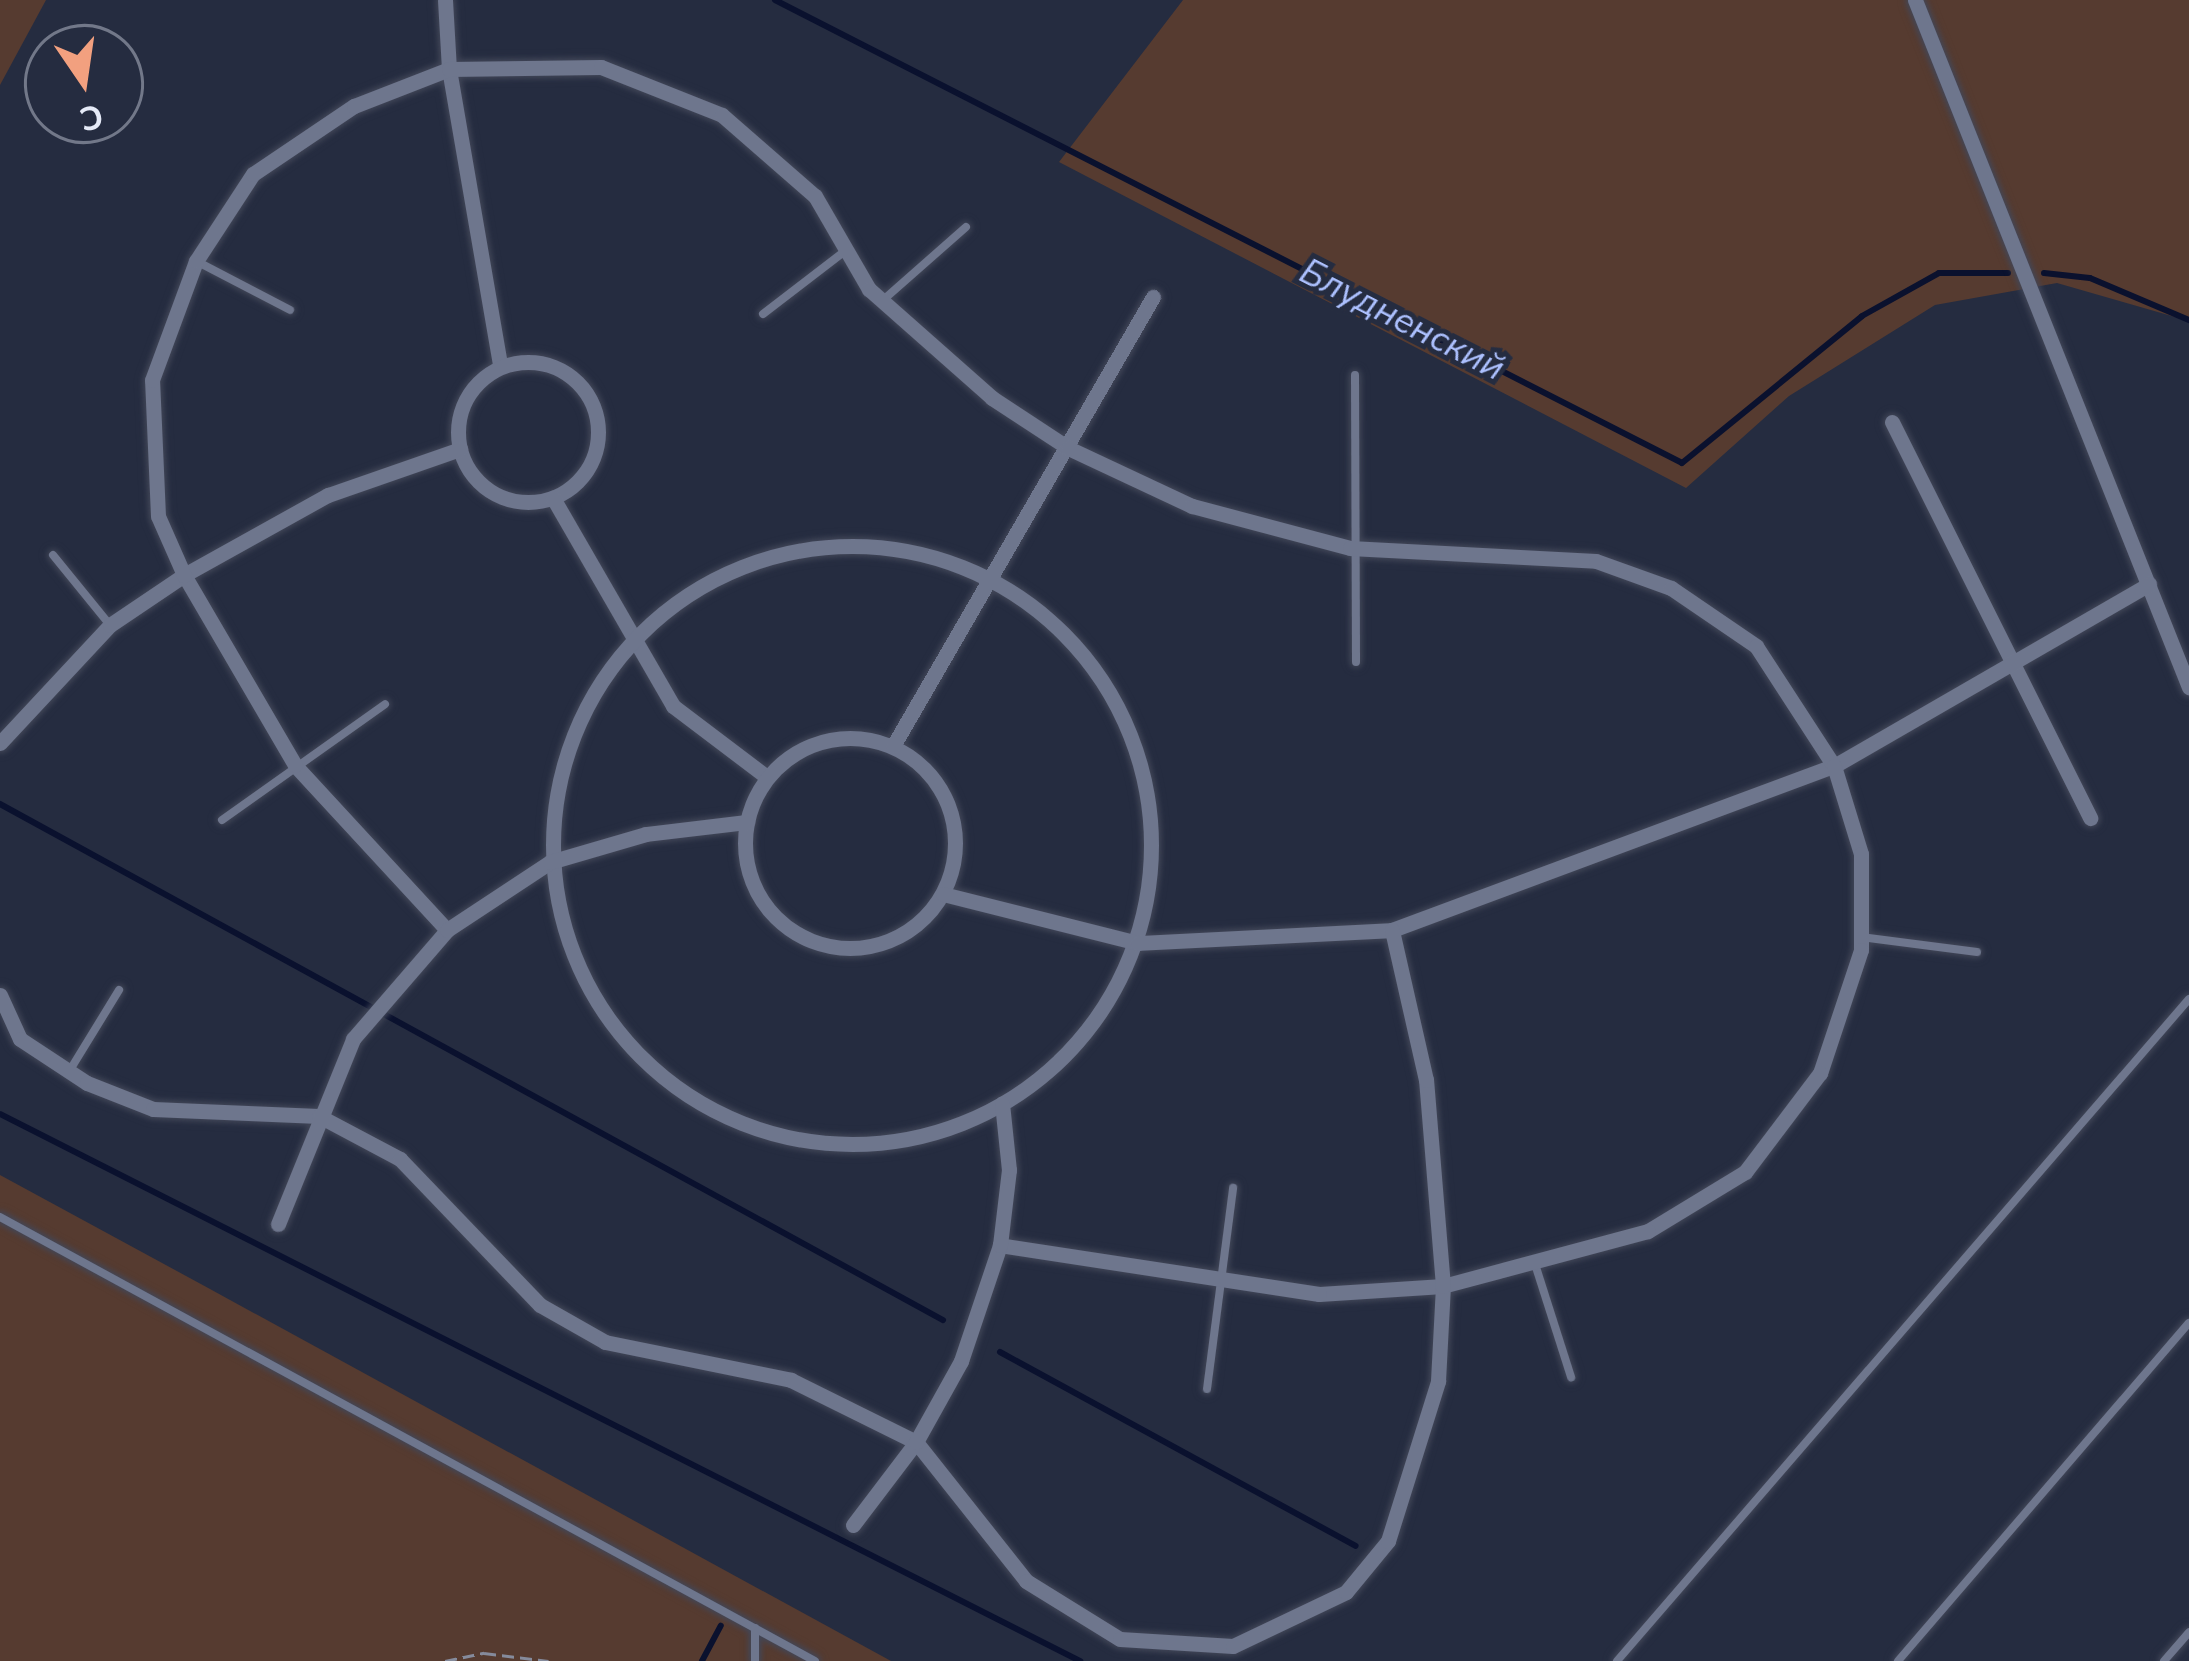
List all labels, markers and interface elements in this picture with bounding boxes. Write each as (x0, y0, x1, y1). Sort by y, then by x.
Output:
north arrow (24, 24, 144, 144)
text: С (76, 92, 108, 141)
water label: Блудненский (1292, 250, 1512, 390)

